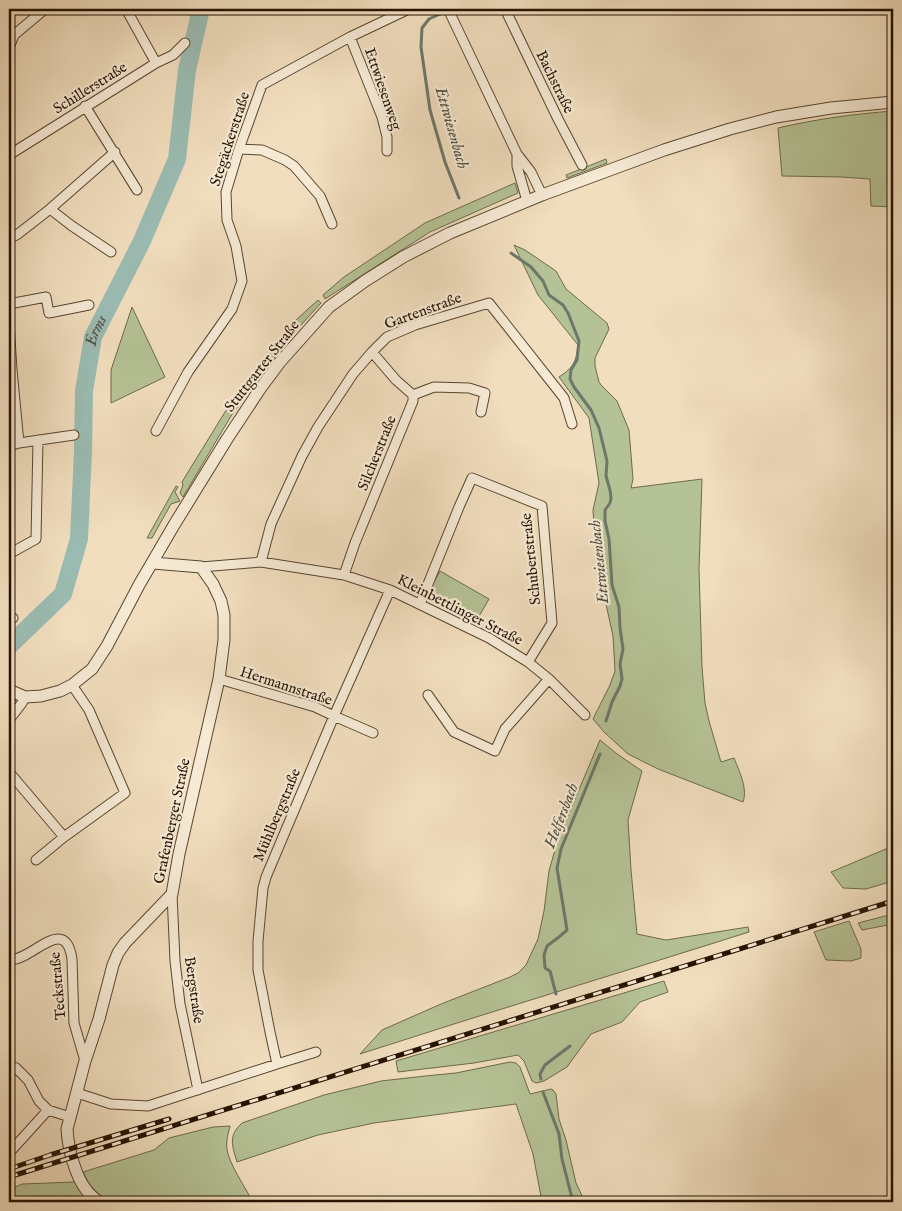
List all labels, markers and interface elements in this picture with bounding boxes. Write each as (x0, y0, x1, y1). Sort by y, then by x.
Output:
street label: Ettwiesenweg (360, 45, 406, 134)
street label: Bachstraße (532, 47, 578, 117)
street label: Schillerstraße (49, 58, 131, 118)
water label: Ettwiesenbach (430, 84, 472, 171)
street label: Stegäckerstraße (206, 89, 254, 189)
street label: Gartenstraße (382, 288, 464, 334)
water label: Erms (82, 312, 112, 348)
street label: Stuttgarter Straße (220, 316, 304, 416)
street label: Silcherstraße (353, 412, 401, 493)
street label: Schubertstraße (517, 512, 545, 606)
water label: Ettwiesenbach (586, 519, 614, 606)
street label: Kleinbettlinger Straße (394, 570, 526, 650)
street label: Hermannstraße (237, 662, 335, 710)
street label: Grafenberger Straße (149, 756, 195, 885)
street label: Mühlbergstraße (249, 765, 305, 864)
water label: Helfersbach (540, 781, 584, 852)
street label: Teckstraße (46, 951, 70, 1021)
street label: Bergstraße (180, 955, 208, 1025)

